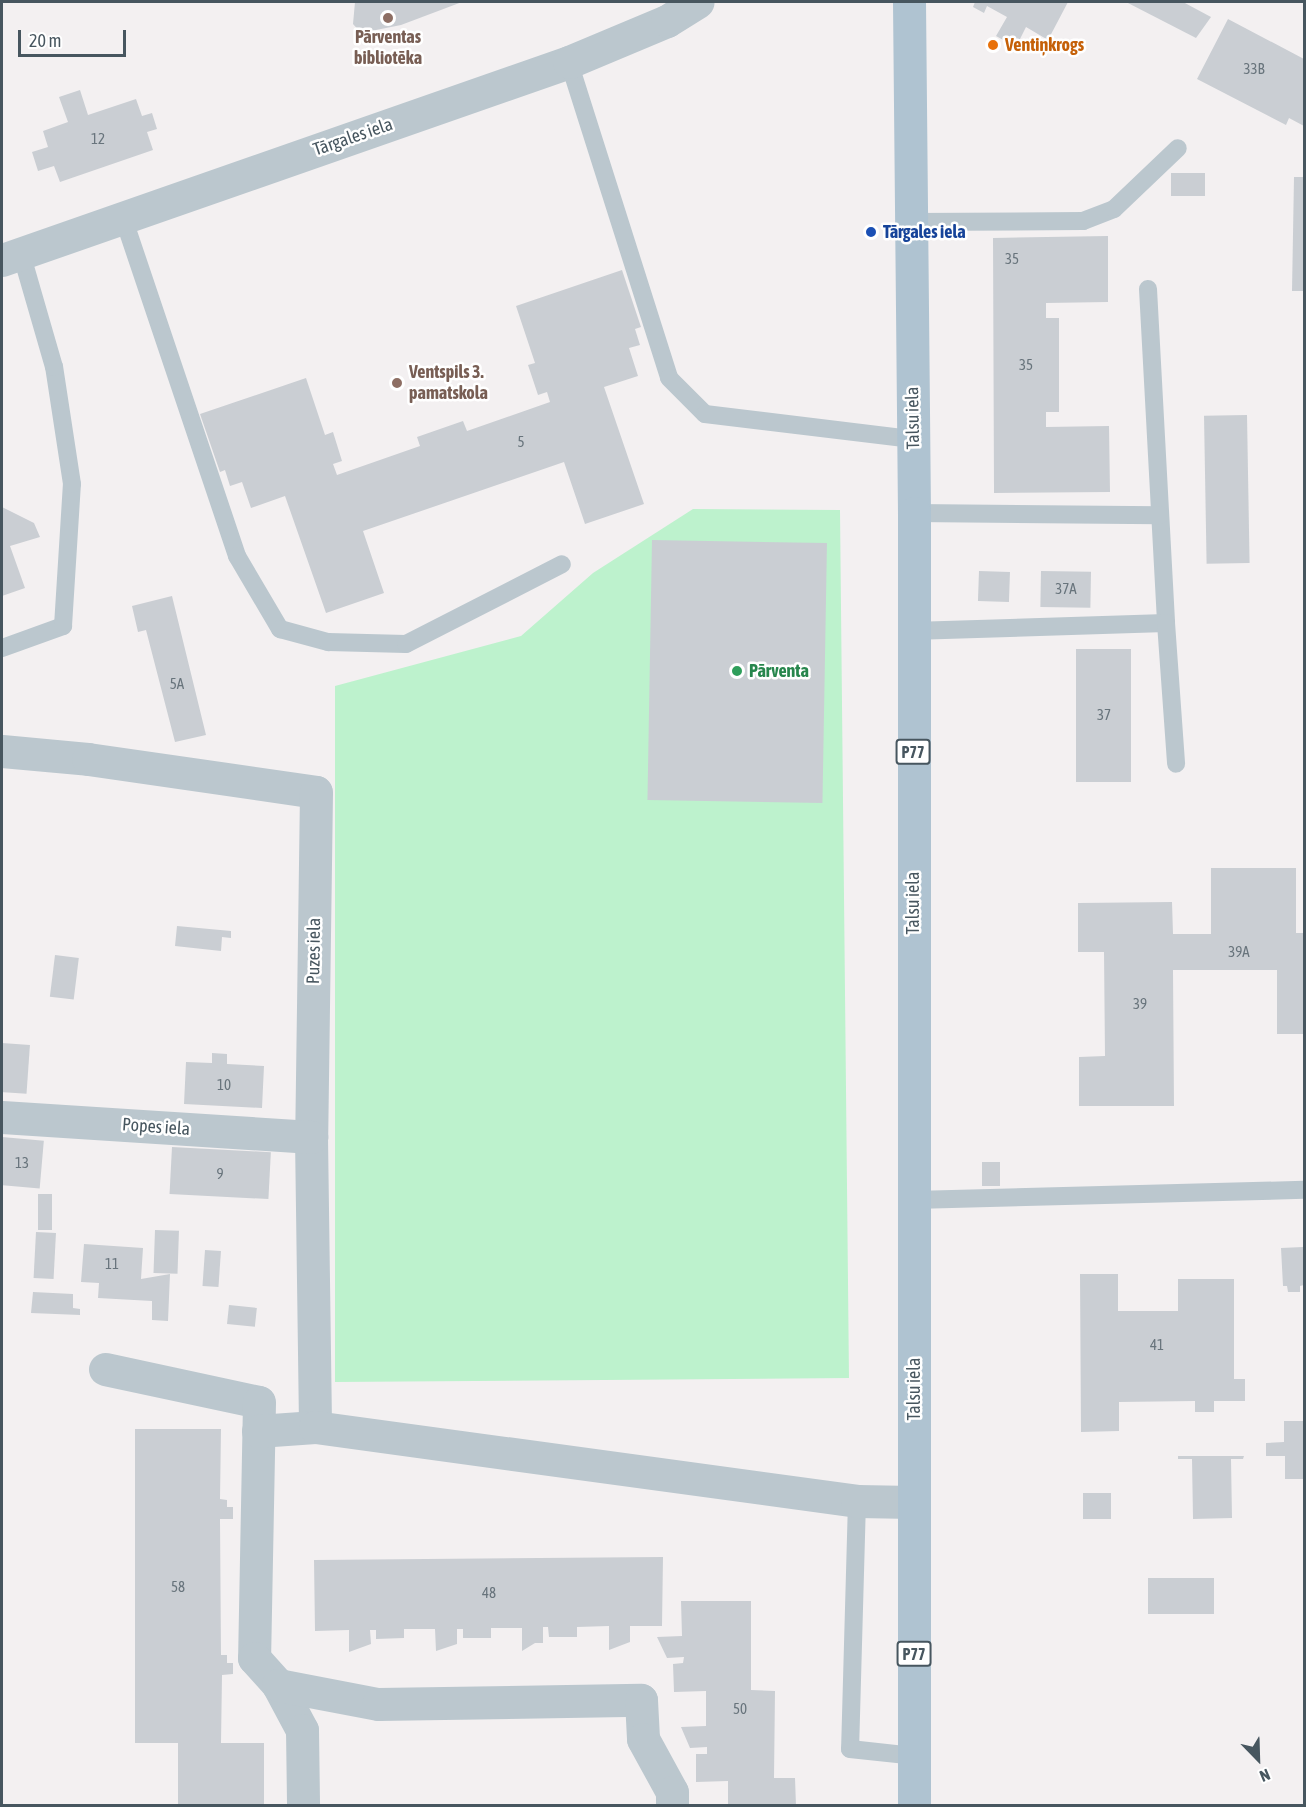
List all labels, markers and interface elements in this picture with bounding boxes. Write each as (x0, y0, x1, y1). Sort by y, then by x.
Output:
marker: Pārventas bibliotēka (381, 11, 395, 25)
scale bar (21, 18, 129, 56)
place label: Pārventas bibliotēka (354, 27, 422, 70)
text: 20 m (29, 30, 61, 51)
place label: Ventiņkrogs (1005, 34, 1084, 56)
marker: Ventiņkrogs (986, 38, 1000, 52)
house number: 33B (1243, 60, 1265, 78)
street label: Tārgales iela (310, 113, 396, 161)
house number: 12 (91, 130, 105, 148)
place label: Tārgales iela (883, 221, 966, 243)
marker: Tārgales iela (864, 225, 878, 239)
house number: 35 (1005, 250, 1019, 268)
house number: 35 (1019, 356, 1033, 374)
place label: Ventspils 3. pamatskola (409, 362, 488, 404)
marker: Ventspils 3. pamatskola (390, 376, 404, 390)
street label: Talsu iela (902, 386, 924, 450)
house number: 5 (517, 433, 525, 451)
house number: 37A (1055, 580, 1077, 598)
place label: Pārventa (749, 660, 809, 682)
marker: Pārventa (730, 664, 744, 678)
house number: 5A (170, 675, 184, 693)
house number: 37 (1097, 706, 1111, 724)
road number: P77 (895, 739, 931, 765)
street label: Talsu iela (902, 872, 924, 934)
street label: Puzes iela (303, 918, 325, 984)
house number: 39A (1228, 943, 1250, 961)
house number: 39 (1133, 995, 1147, 1013)
house number: 10 (217, 1076, 231, 1094)
street label: Popes iela (121, 1114, 191, 1140)
house number: 13 (15, 1154, 29, 1172)
house number: 9 (216, 1165, 224, 1183)
house number: 11 (105, 1255, 119, 1273)
house number: 41 (1150, 1336, 1164, 1354)
street label: Talsu iela (903, 1358, 925, 1420)
house number: 58 (171, 1578, 185, 1596)
house number: 48 (482, 1584, 496, 1602)
road number: P77 (896, 1641, 932, 1667)
house number: 50 (733, 1700, 747, 1718)
north arrow (1228, 1729, 1288, 1789)
text: N (1257, 1765, 1273, 1786)

